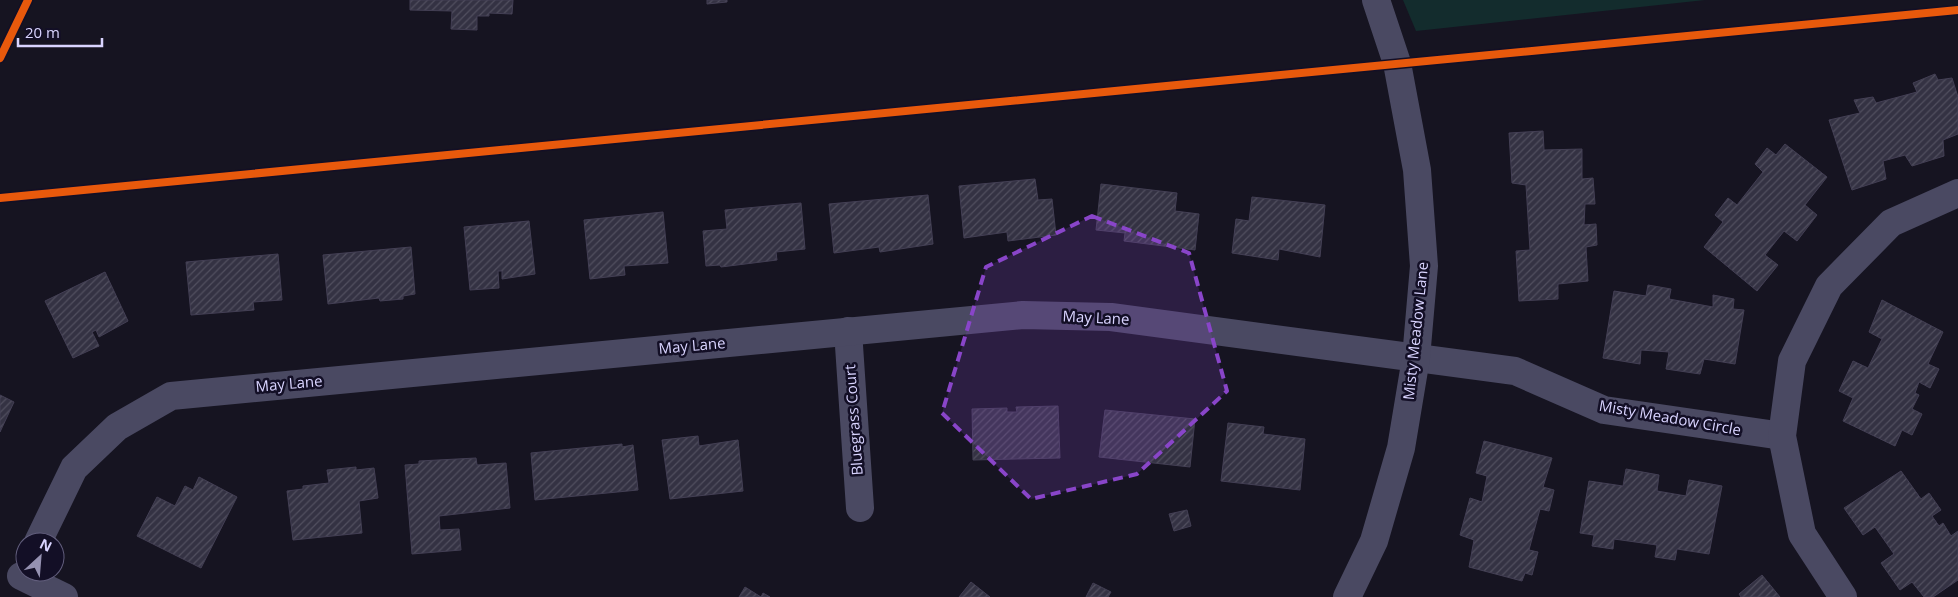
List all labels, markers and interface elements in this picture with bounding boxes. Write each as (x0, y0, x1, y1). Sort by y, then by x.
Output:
scale bar (18, 15, 101, 47)
text: 20 m (25, 22, 60, 42)
street label: Misty Meadow Lane (1398, 261, 1432, 401)
street label: May Lane (1062, 305, 1130, 329)
street label: May Lane (658, 332, 726, 358)
street label: Bluegrass Court (839, 364, 867, 476)
street label: May Lane (255, 370, 323, 396)
street label: Misty Meadow Circle (1598, 395, 1743, 439)
north arrow (15, 532, 65, 582)
text: N (37, 534, 55, 556)

